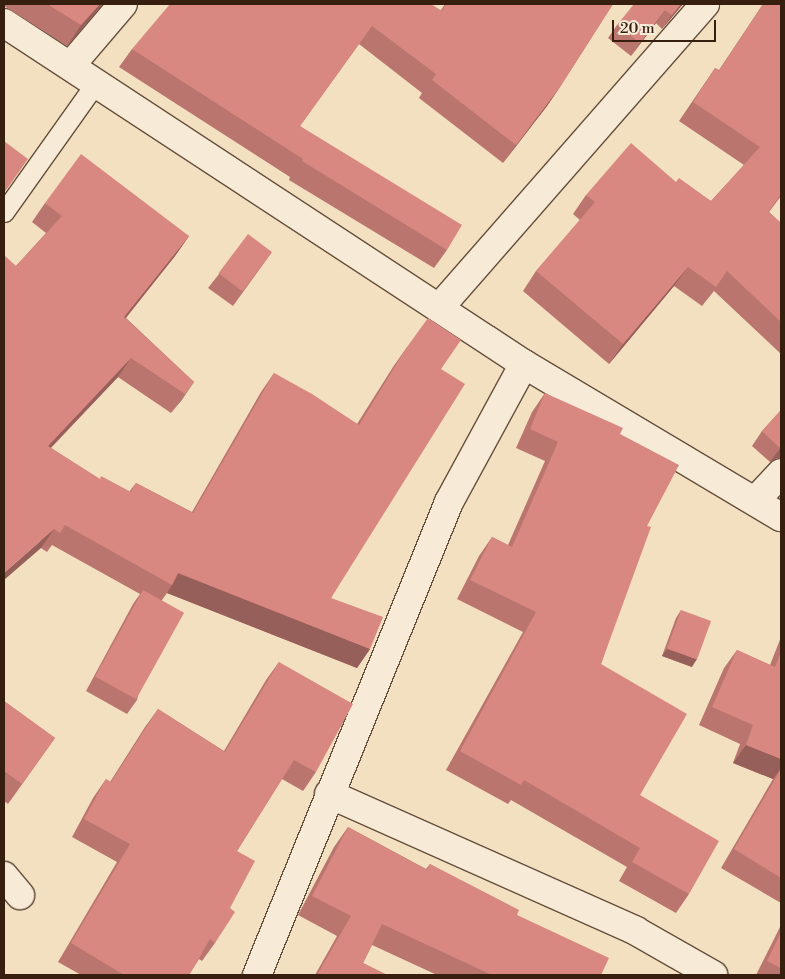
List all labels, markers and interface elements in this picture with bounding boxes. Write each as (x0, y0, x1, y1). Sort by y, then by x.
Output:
scale bar (615, 10, 719, 42)
text: 20 m (620, 19, 655, 38)

